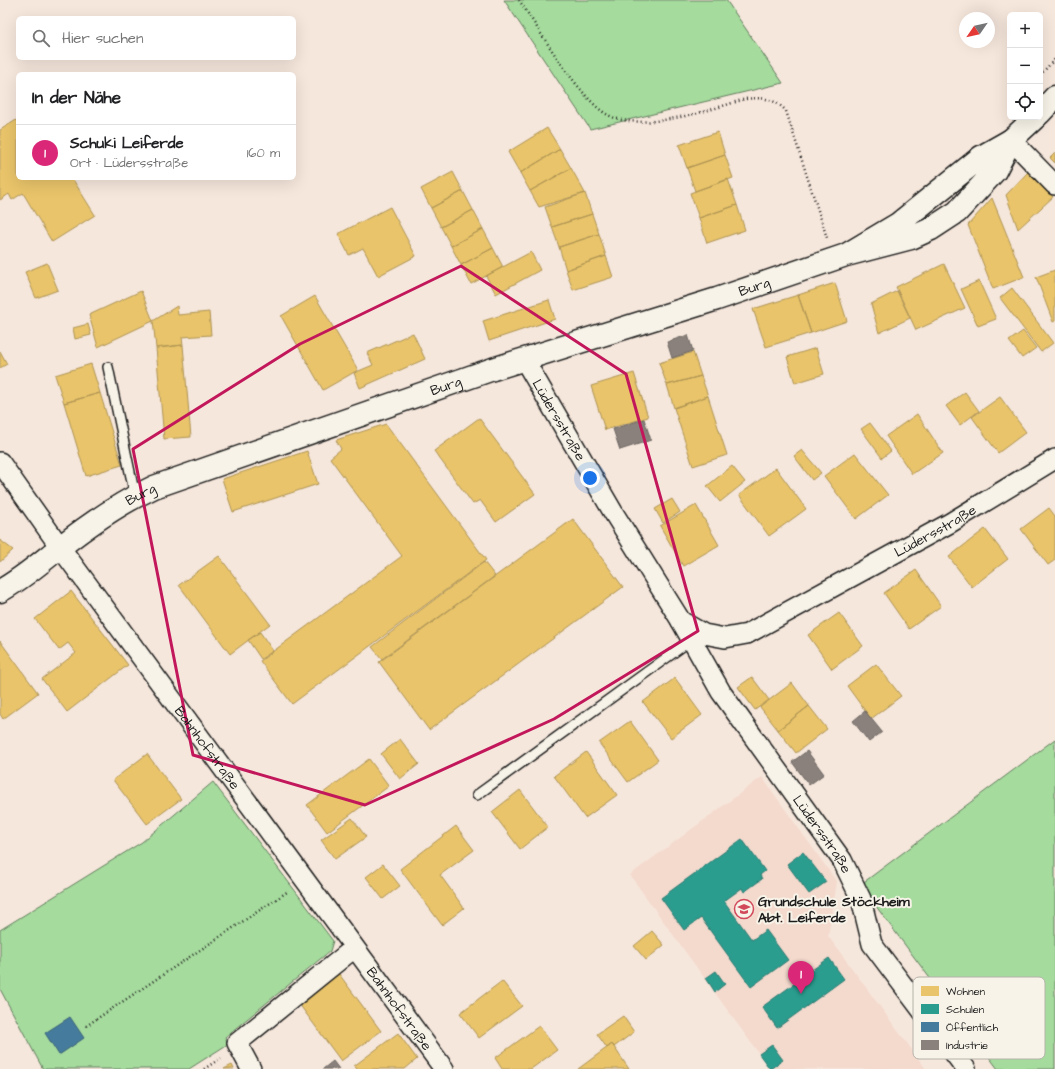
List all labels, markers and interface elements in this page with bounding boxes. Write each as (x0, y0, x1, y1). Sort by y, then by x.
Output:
north arrow (959, 12, 995, 48)
map controls (1007, 12, 1043, 120)
button: + (1007, 12, 1043, 48)
search box (16, 16, 296, 60)
icon: search (30, 27, 52, 49)
text: Hier suchen (62, 28, 143, 49)
button: − (1007, 48, 1043, 84)
button: locate (1007, 84, 1043, 120)
text: In der Nähe (32, 86, 121, 110)
text: Schuki Leiferde (70, 133, 184, 154)
text: 1 (44, 144, 46, 162)
text: 160 m (247, 144, 280, 162)
text: Ort · Lüdersstraße (70, 154, 188, 172)
street label: Burg (736, 273, 773, 302)
street label: Burg (428, 372, 464, 401)
street label: Lüdersstraße (527, 376, 590, 465)
your location (580, 468, 600, 488)
street label: Burg (122, 479, 159, 511)
street label: Lüdersstraße (891, 500, 981, 563)
street label: Bahnhofstraße (169, 702, 244, 794)
street label: Lüdersstraße (787, 791, 856, 877)
place label: Grundschule Stöckheim Abt. Leiferde (758, 892, 911, 928)
school or university icon: Grundschule Stöckheim Abt. Leiferde (733, 898, 755, 920)
pin: 1 (788, 961, 814, 994)
street label: Bahnhofstraße (361, 963, 436, 1055)
legend (913, 977, 1045, 1059)
text: Wohnen (946, 984, 985, 999)
text: Schulen (946, 1002, 985, 1017)
text: Öffentlich (946, 1020, 999, 1035)
text: Industrie (946, 1038, 988, 1053)

